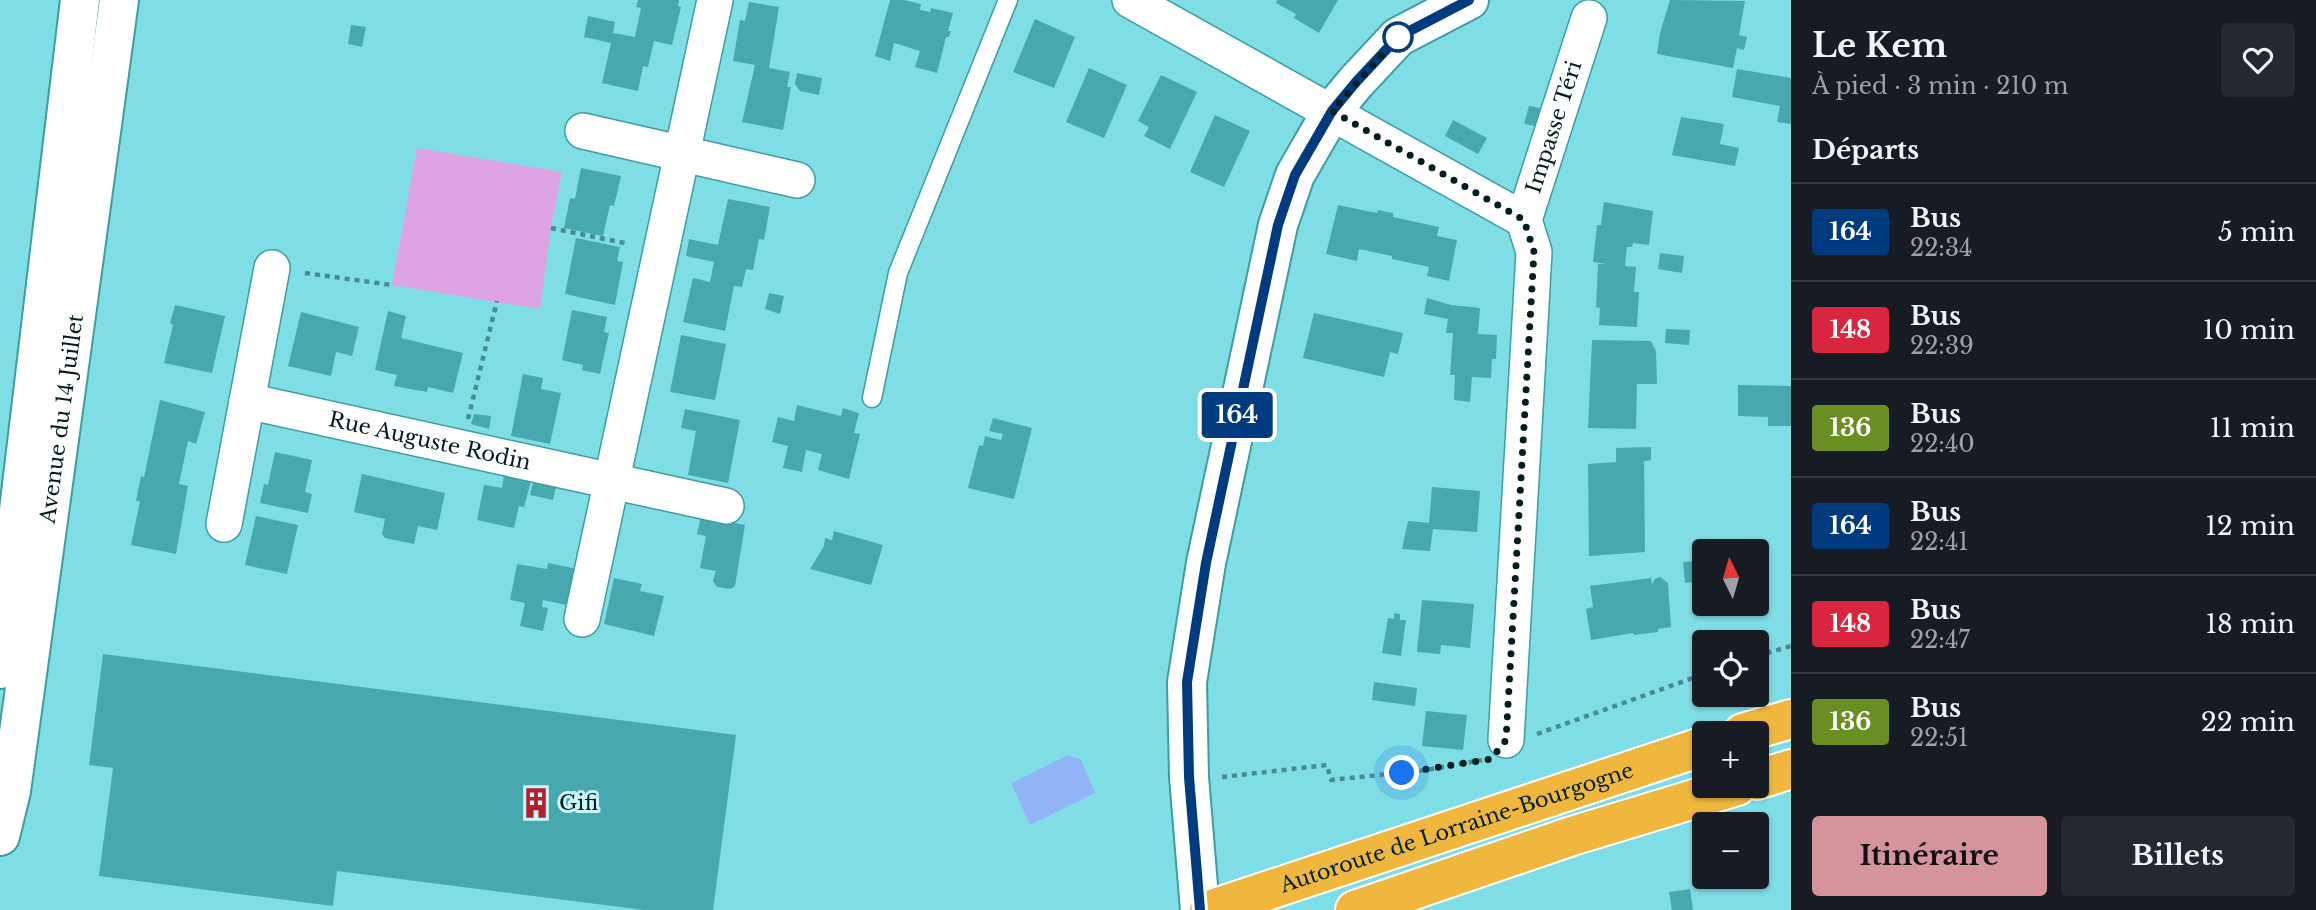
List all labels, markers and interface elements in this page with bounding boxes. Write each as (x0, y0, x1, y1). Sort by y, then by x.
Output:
unlabelled marker (1383, 22, 1413, 52)
button: heart (2221, 23, 2295, 97)
text: Le Kem (1812, 25, 1947, 66)
street label: Impasse Téri (1520, 58, 1587, 196)
text: À pied · 3 min · 210 m (1812, 72, 2068, 100)
text: Départs (1812, 134, 1919, 166)
text: Bus (1910, 202, 1961, 234)
text: 5 min (2218, 216, 2295, 248)
text: 164 (1829, 217, 1872, 246)
text: 22:34 (1910, 234, 1973, 262)
text: Bus (1910, 300, 1961, 332)
street label: Avenue du 14 Juillet (35, 313, 89, 526)
text: 10 min (2203, 314, 2295, 346)
text: 148 (1830, 315, 1871, 344)
text: 22:39 (1910, 332, 1974, 360)
line badge: 164 (1197, 392, 1277, 438)
text: Bus (1910, 398, 1961, 430)
text: 164 (1216, 400, 1258, 429)
street label: Rue Auguste Rodin (326, 406, 533, 476)
text: 11 min (2210, 412, 2295, 444)
text: 136 (1830, 413, 1871, 442)
text: 22:40 (1910, 430, 1975, 458)
text: Bus (1910, 496, 1961, 528)
text: 12 min (2205, 510, 2295, 542)
text: 164 (1829, 511, 1872, 540)
text: 22:41 (1910, 528, 1969, 556)
north arrow (1692, 539, 1769, 616)
map controls (1692, 539, 1769, 889)
text: Bus (1910, 594, 1961, 626)
text: 18 min (2206, 608, 2295, 640)
text: 148 (1830, 609, 1871, 638)
text: 22:47 (1910, 626, 1970, 654)
button: locate (1692, 630, 1769, 707)
text: Bus (1910, 692, 1961, 724)
text: 22 min (2201, 706, 2295, 738)
text: 136 (1830, 707, 1871, 736)
button: + (1692, 721, 1769, 798)
text: 22:51 (1910, 724, 1968, 752)
your location (1384, 755, 1419, 790)
street label: Autoroute de Lorraine-Bourgogne (1276, 757, 1637, 899)
building icon: Gifi (519, 786, 553, 820)
place label: Gifi (559, 790, 598, 816)
button: − (1692, 812, 1769, 889)
button: Itinéraire (1812, 816, 2047, 896)
button: Billets (2061, 816, 2295, 896)

